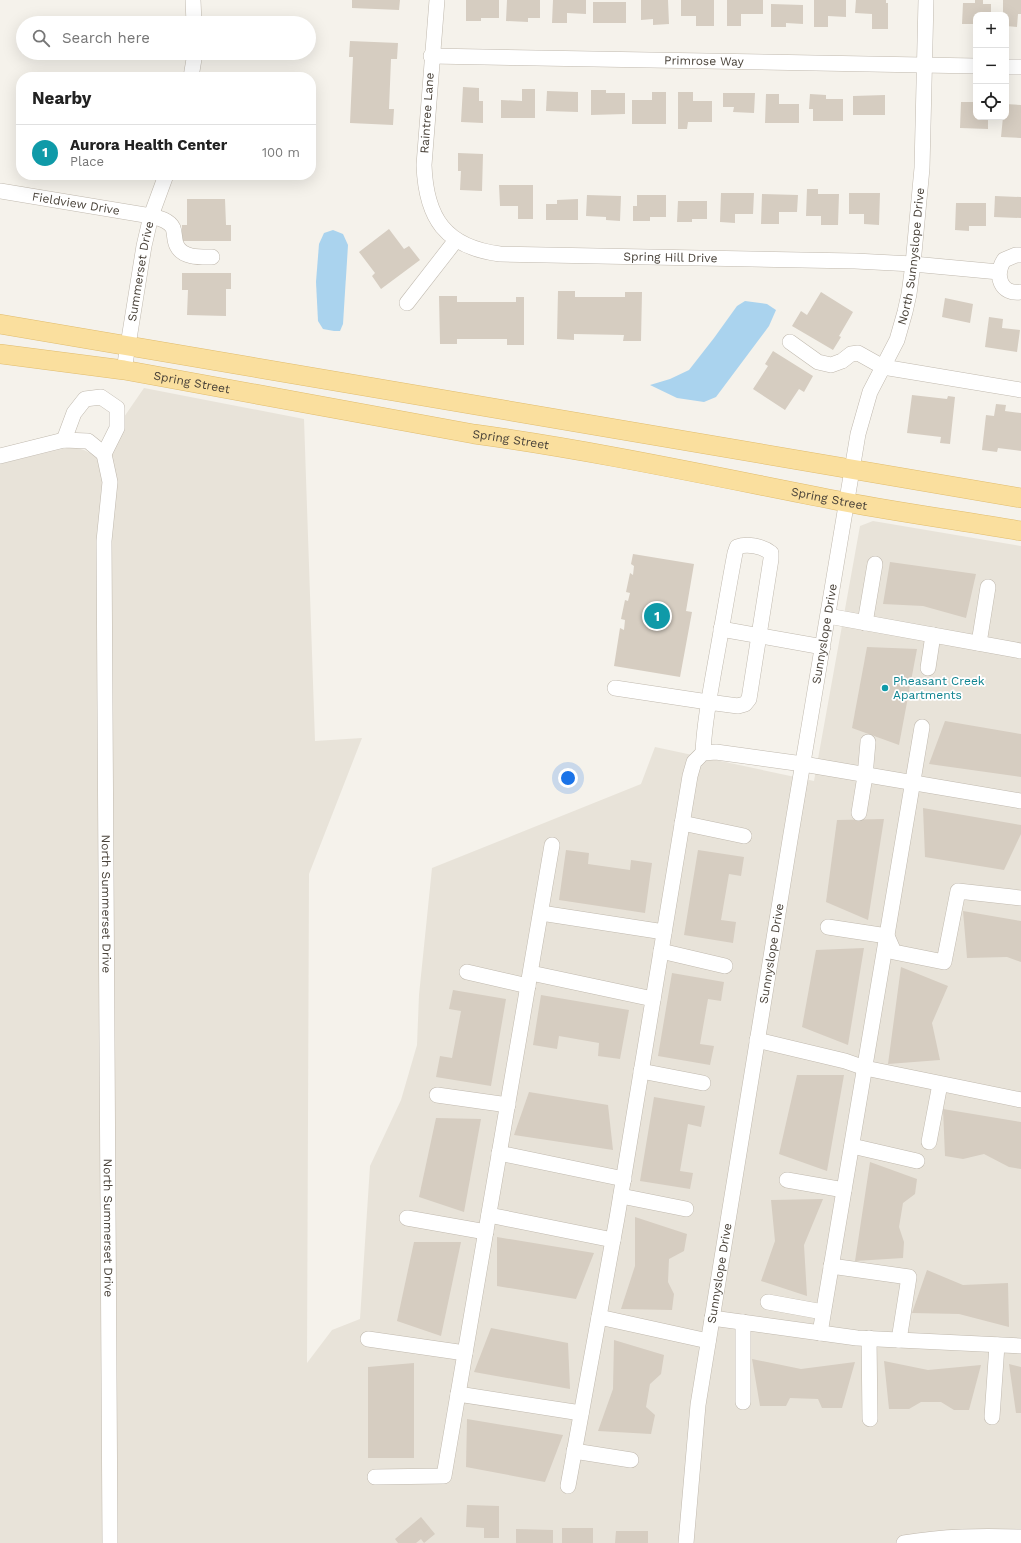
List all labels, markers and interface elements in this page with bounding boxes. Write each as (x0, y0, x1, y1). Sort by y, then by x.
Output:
map controls (973, 12, 1009, 120)
button: + (973, 12, 1009, 48)
search box (16, 16, 316, 60)
icon: search (30, 27, 52, 49)
text: Search here (62, 29, 150, 47)
button: − (973, 48, 1009, 84)
street label: Primrose Way (664, 53, 745, 69)
street label: Raintree Lane (417, 72, 437, 154)
button: locate (973, 84, 1009, 120)
text: Nearby (32, 88, 91, 108)
text: Aurora Health Center (70, 136, 227, 154)
text: 1 (42, 145, 48, 160)
text: 100 m (262, 145, 300, 160)
text: Place (70, 154, 104, 169)
street label: North Sunnyslope Drive (895, 187, 927, 327)
street label: Fieldview Drive (31, 189, 121, 218)
street label: Summerset Drive (125, 220, 157, 323)
street label: Spring Hill Drive (623, 249, 718, 265)
street label: Spring Street (153, 369, 231, 396)
street label: Spring Street (472, 427, 550, 452)
street label: Spring Street (790, 485, 868, 513)
street label: Sunnyslope Drive (809, 583, 840, 685)
pin: 1 (644, 601, 670, 631)
place label: Pheasant Creek Apartments (893, 674, 985, 702)
marker: Pheasant Creek Apartments (880, 683, 890, 693)
your location (558, 768, 578, 788)
street label: North Summerset Drive (99, 834, 114, 973)
street label: Sunnyslope Drive (756, 902, 787, 1005)
street label: North Summerset Drive (101, 1158, 116, 1297)
street label: Sunnyslope Drive (704, 1222, 735, 1324)

